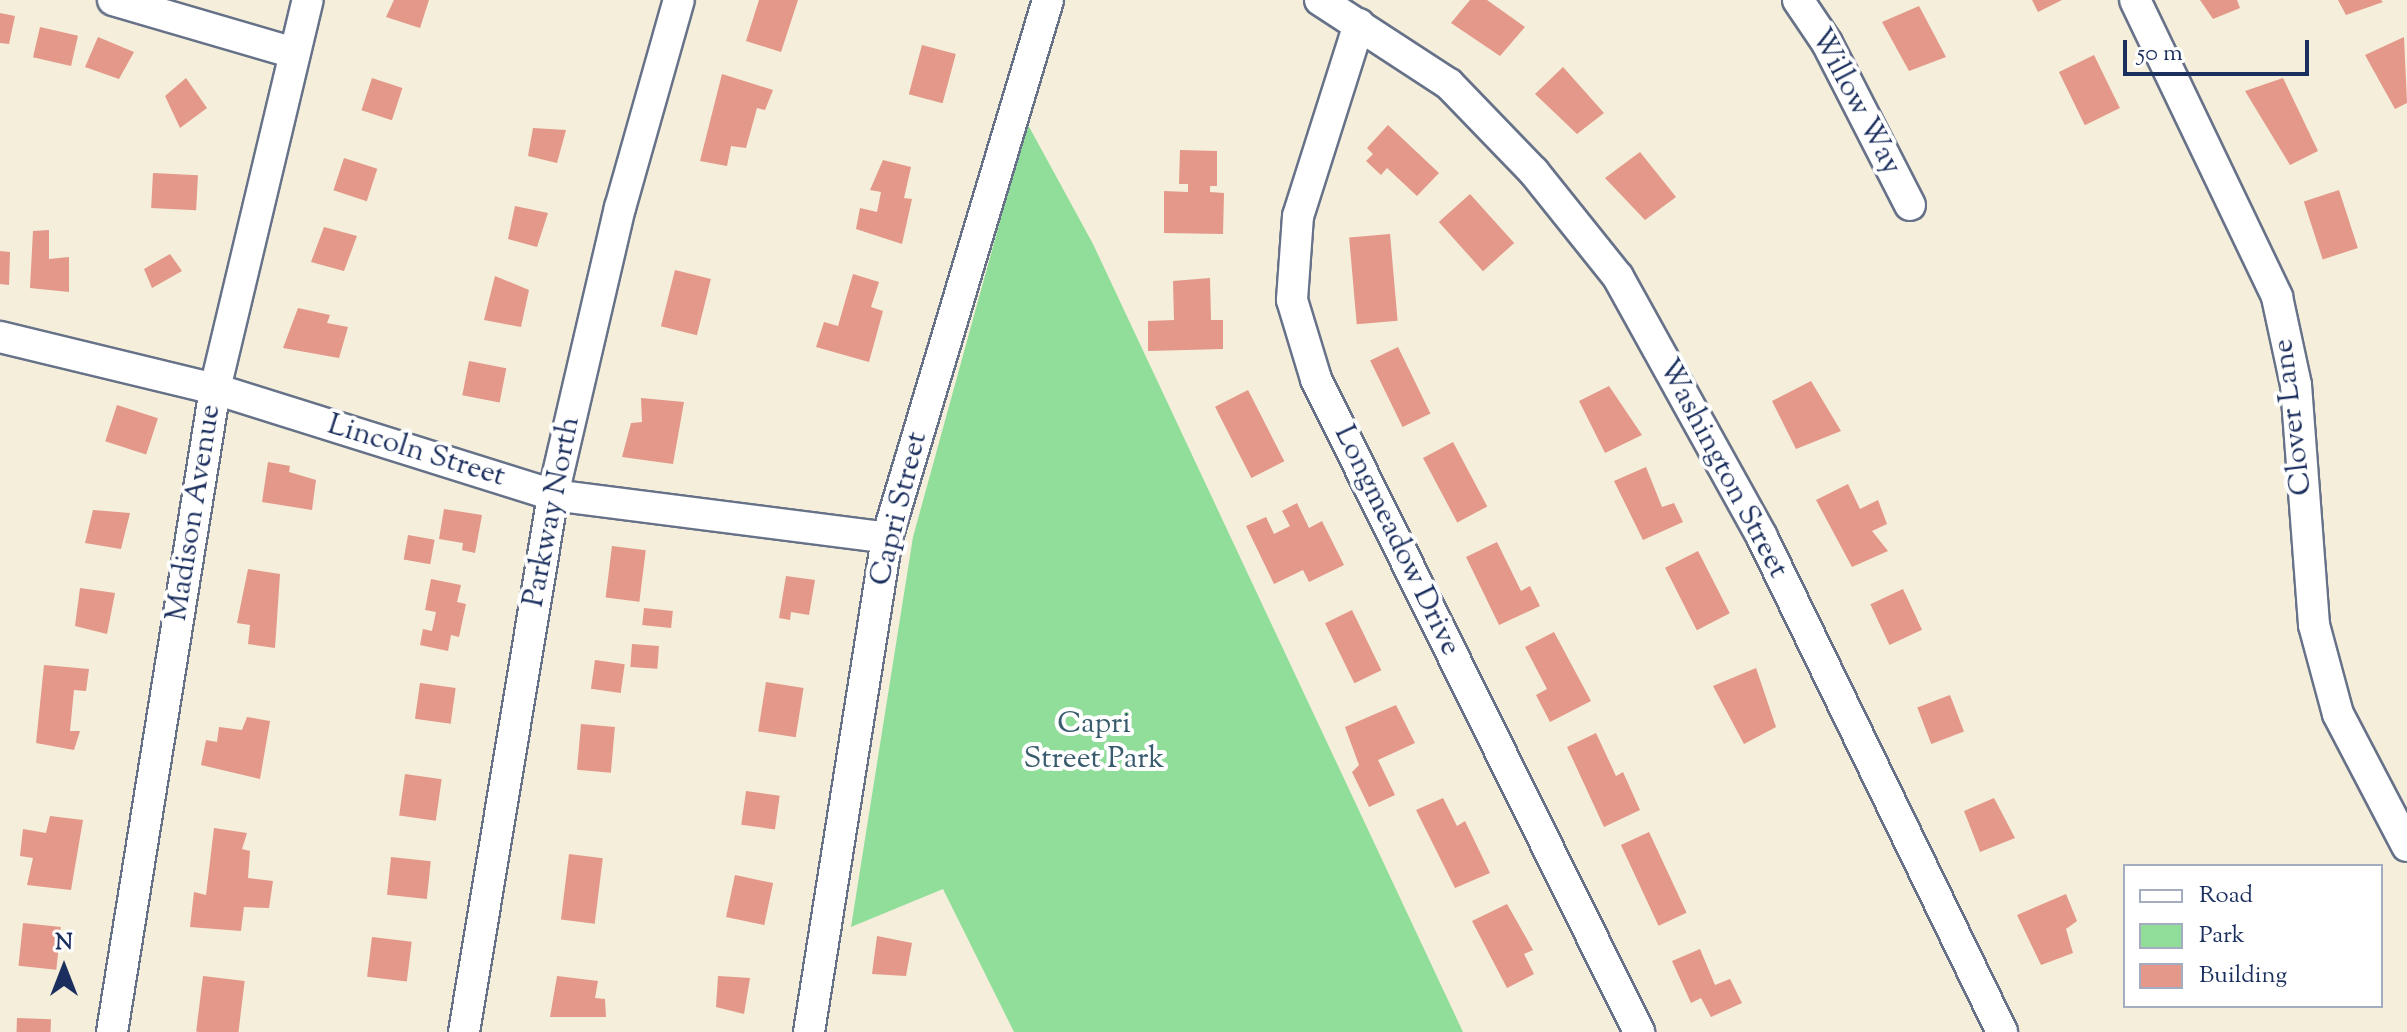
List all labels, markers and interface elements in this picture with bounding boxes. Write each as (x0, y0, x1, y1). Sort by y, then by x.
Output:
street label: Willow Way (1801, 23, 1909, 181)
scale bar (2127, 24, 2313, 74)
text: 50 m (2137, 37, 2183, 71)
street label: Clover Lane (2267, 337, 2321, 497)
street label: Washington Street (1649, 353, 1795, 585)
street label: Madison Avenue (160, 402, 230, 624)
street label: Lincoln Street (323, 408, 509, 496)
street label: Parkway North (517, 414, 589, 610)
street label: Longmeadow Drive (1325, 420, 1467, 662)
street label: Capri Street (863, 428, 937, 590)
park label: Capri Street Park (1023, 707, 1165, 778)
legend (2123, 864, 2383, 1008)
text: Road (2199, 879, 2253, 913)
text: Park (2199, 919, 2245, 953)
north arrow (24, 928, 104, 1008)
text: N (55, 928, 73, 960)
text: Building (2199, 959, 2287, 993)

